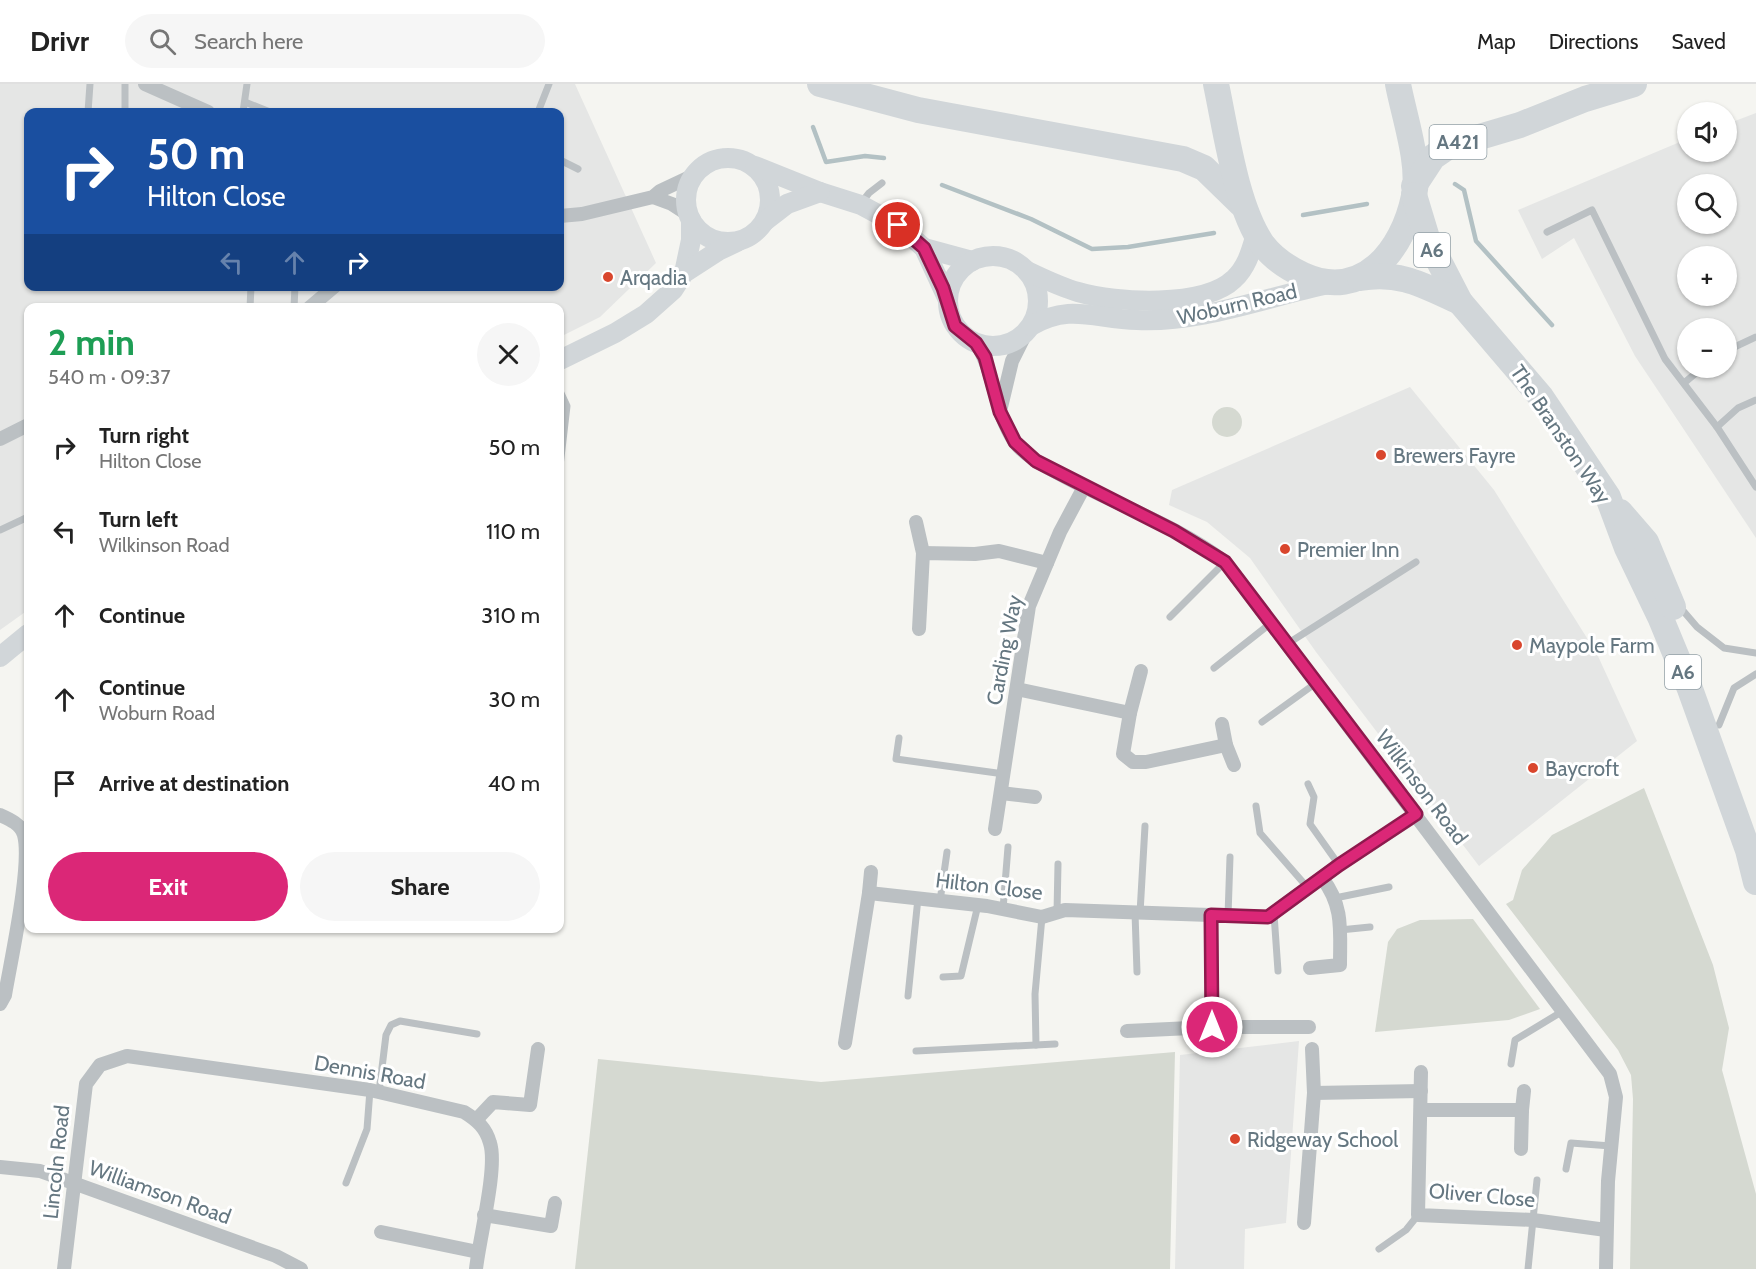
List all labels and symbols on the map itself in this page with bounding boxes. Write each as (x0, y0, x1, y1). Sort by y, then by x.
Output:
road number: A421 (1430, 125, 1486, 159)
pin (872, 199, 923, 250)
road number: A6 (1414, 233, 1450, 267)
place label: Arqadia (620, 265, 687, 290)
marker: Arqadia (601, 270, 615, 284)
street label: Woburn Road (1175, 278, 1299, 330)
street label: The Branston Way (1505, 360, 1617, 508)
place label: Brewers Fayre (1393, 443, 1516, 468)
marker: Brewers Fayre (1374, 448, 1388, 462)
place label: Premier Inn (1297, 537, 1400, 562)
marker: Premier Inn (1278, 542, 1292, 556)
street label: Carding Way (981, 592, 1027, 707)
place label: Maypole Farm (1529, 633, 1655, 658)
marker: Maypole Farm (1510, 638, 1524, 652)
road number: A6 (1665, 655, 1701, 689)
street label: Wilkinson Road (1371, 725, 1473, 849)
place label: Baycroft (1545, 756, 1619, 781)
marker: Baycroft (1526, 761, 1540, 775)
street label: Hilton Close (934, 867, 1044, 905)
position arrow (1180, 995, 1244, 1059)
street label: Dennis Road (312, 1050, 428, 1094)
street label: Lincoln Road (38, 1104, 74, 1220)
place label: Ridgeway School (1247, 1127, 1398, 1152)
marker: Ridgeway School (1228, 1132, 1242, 1146)
street label: Williamson Road (86, 1155, 234, 1229)
street label: Oliver Close (1428, 1178, 1536, 1212)

